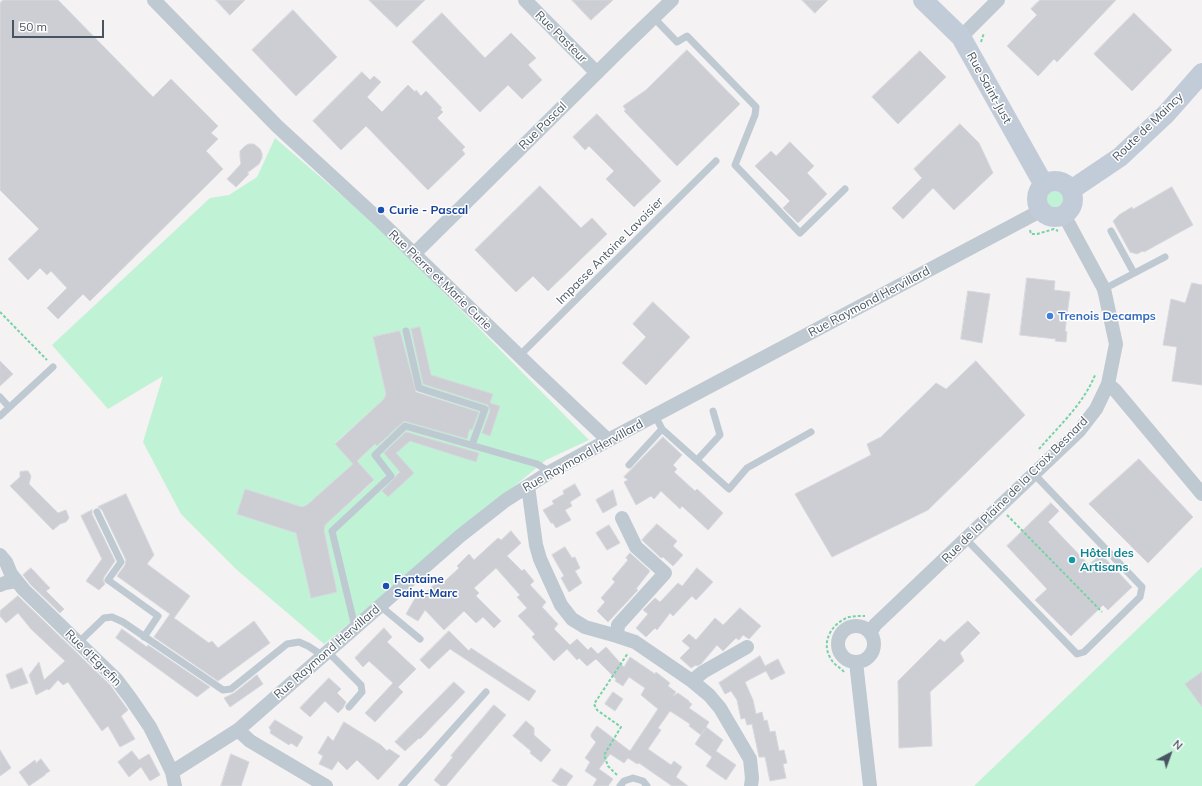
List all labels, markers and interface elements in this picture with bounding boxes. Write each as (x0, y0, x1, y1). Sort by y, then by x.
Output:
street label: Rue Pasteur (532, 8, 590, 66)
scale bar (14, 12, 106, 38)
text: 50 m (19, 19, 47, 34)
street label: Rue Saint-Just (963, 50, 1015, 126)
street label: Route de Maincy (1110, 90, 1186, 164)
street label: Rue Pascal (516, 99, 570, 153)
street label: Impasse Antoine Lavoisier (554, 195, 666, 307)
place label: Curie - Pascal (389, 203, 468, 217)
marker: Curie - Pascal (376, 205, 386, 215)
street label: Rue Pierre et Marie Curie (386, 227, 494, 333)
street label: Rue Raymond Hervillard (806, 264, 932, 340)
place label: Trenois Decamps (1058, 309, 1156, 323)
marker: Trenois Decamps (1045, 311, 1055, 321)
street label: Rue de la Plaine de la Croix Besnard (939, 414, 1091, 566)
street label: Rue Raymond Hervillard (520, 417, 646, 495)
place label: Hôtel des Artisans (1080, 546, 1134, 574)
marker: Hôtel des Artisans (1067, 555, 1077, 565)
place label: Fontaine Saint-Marc (394, 572, 458, 600)
marker: Fontaine Saint-Marc (381, 581, 391, 591)
street label: Rue Raymond Hervillard (271, 602, 383, 702)
street label: Rue d'Egrefin (62, 627, 124, 689)
north arrow (1150, 734, 1190, 774)
text: N (1170, 737, 1186, 753)

